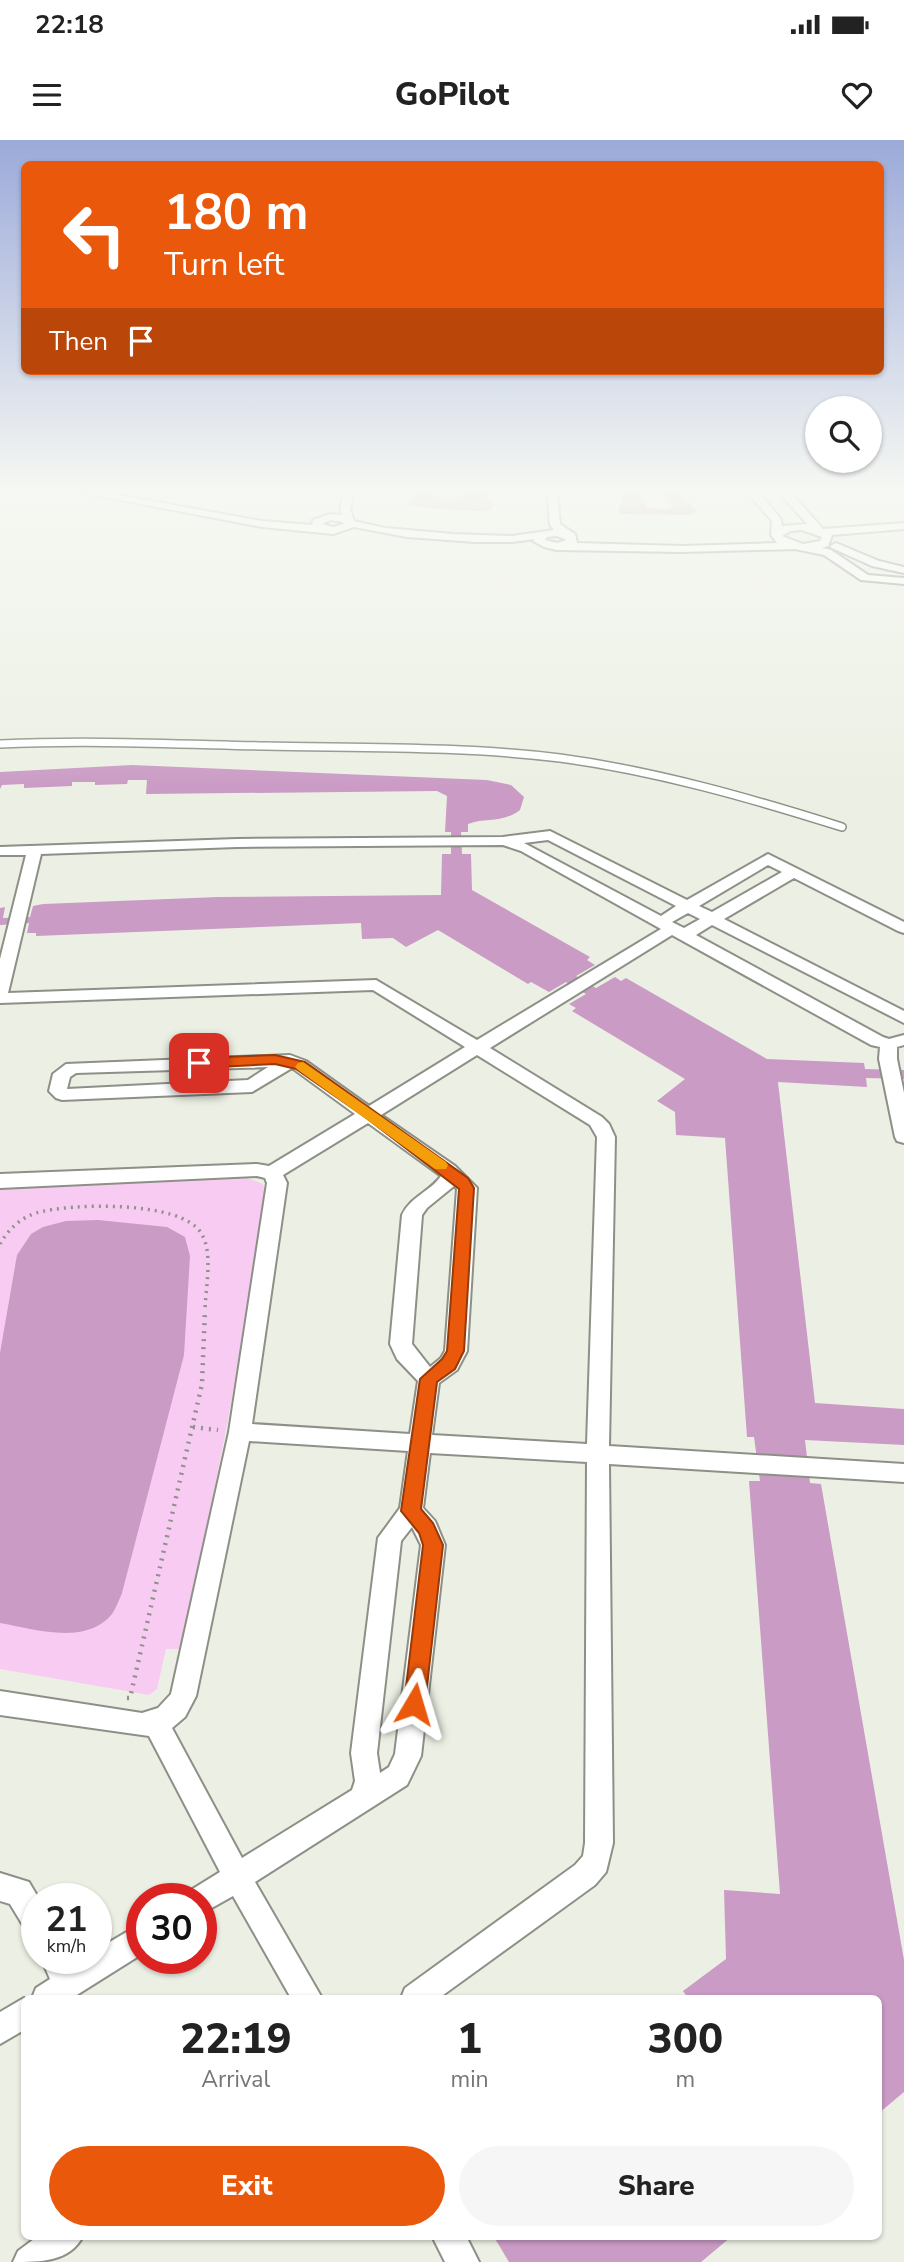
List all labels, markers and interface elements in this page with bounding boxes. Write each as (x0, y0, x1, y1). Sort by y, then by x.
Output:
text: 22:18 (35, 7, 104, 42)
text: GoPilot (395, 73, 509, 116)
icon: menu (28, 76, 66, 114)
icon: heart (838, 76, 876, 114)
text: 180 m (164, 179, 308, 246)
icon: left (49, 189, 140, 280)
text: Turn left (164, 243, 284, 286)
icon: arrive (122, 322, 160, 360)
text: Then (49, 324, 108, 359)
map controls (805, 396, 882, 473)
button: search (805, 396, 882, 473)
pin (169, 1033, 229, 1093)
icon: arrive (180, 1044, 218, 1082)
position arrow (377, 1667, 451, 1741)
speed limit sign: 30 (126, 1883, 217, 1974)
text: 21 (45, 1896, 88, 1943)
text: km/h (47, 1934, 86, 1958)
text: 22:19 (180, 2011, 292, 2068)
text: 1 (457, 2011, 482, 2068)
text: 300 (648, 2011, 723, 2068)
text: Arrival (201, 2064, 270, 2095)
text: min (451, 2064, 489, 2095)
text: m (675, 2064, 695, 2095)
button: Exit (49, 2146, 445, 2226)
button: Share (459, 2146, 854, 2226)

